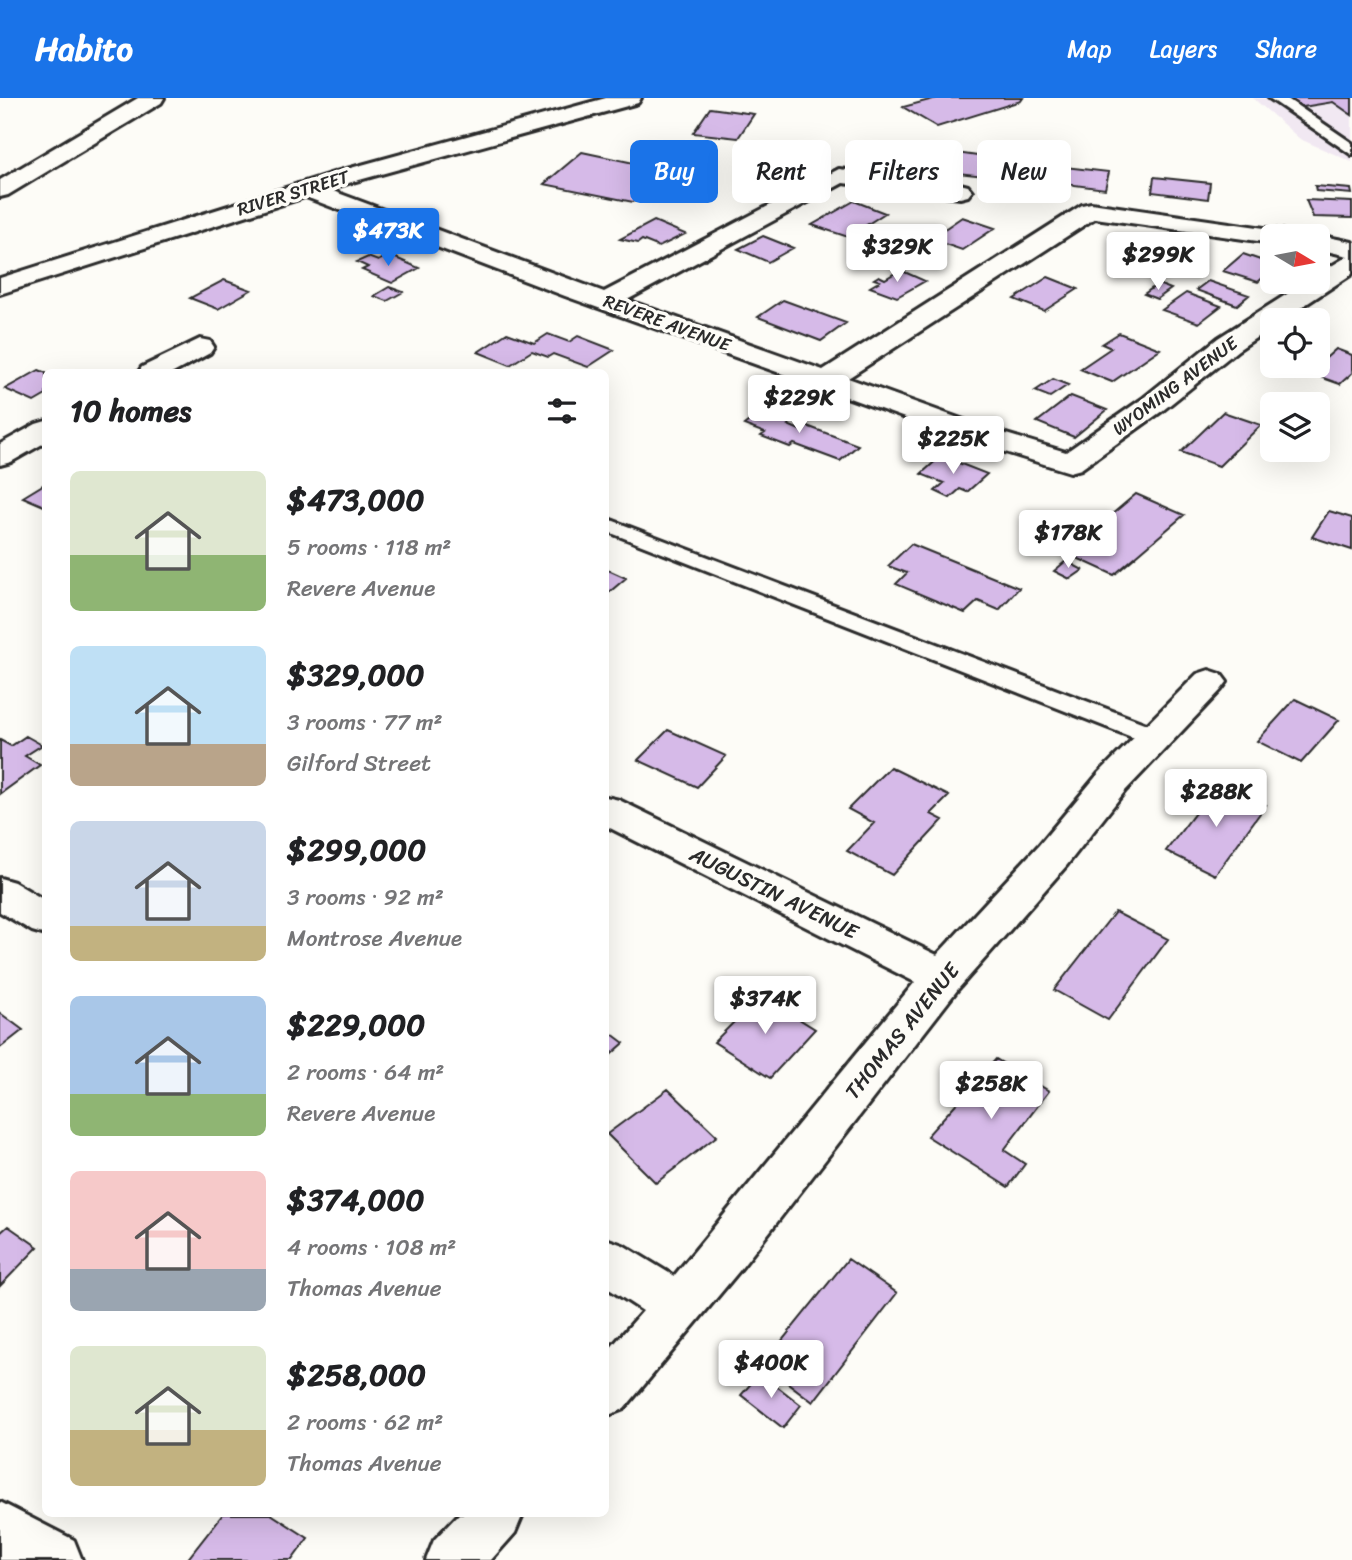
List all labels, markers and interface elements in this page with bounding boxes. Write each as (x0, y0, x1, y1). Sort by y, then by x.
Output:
text: Habito (35, 20, 133, 78)
text: Map (1067, 28, 1112, 70)
text: Layers (1150, 28, 1217, 70)
text: Share (1255, 28, 1317, 70)
chip: Buy (630, 140, 718, 203)
chip: Rent (732, 140, 831, 203)
chip: Filters (845, 140, 963, 203)
chip: New (977, 140, 1071, 203)
street label: RIVER STREET (233, 160, 354, 225)
pin: $473K (339, 208, 437, 268)
text: $473K (353, 210, 423, 251)
north arrow (1260, 224, 1330, 294)
map controls (1260, 224, 1330, 462)
pin: $329K (848, 225, 946, 284)
text: $329K (862, 226, 932, 267)
pin: $299K (1109, 232, 1207, 292)
text: $299K (1123, 234, 1193, 275)
street label: REVERE AVENUE (599, 285, 736, 361)
button: locate (1260, 308, 1330, 378)
street label: WYOMING AVENUE (1105, 327, 1246, 444)
pin: $229K (750, 376, 848, 435)
text: $229K (764, 377, 834, 418)
text: 10 homes (70, 384, 191, 438)
icon: filters (543, 392, 581, 430)
button: layers (1260, 392, 1330, 462)
pin: $225K (904, 416, 1002, 476)
text: $225K (918, 418, 988, 459)
text: $473,000 (287, 473, 425, 527)
icon: home (126, 499, 210, 583)
pin: $178K (1019, 510, 1117, 570)
text: $178K (1035, 512, 1101, 553)
text: 5 rooms · 118 m² (287, 527, 451, 568)
text: Revere Avenue (287, 568, 435, 609)
text: $329,000 (287, 648, 424, 702)
icon: home (126, 674, 210, 758)
text: 3 rooms · 77 m² (287, 702, 443, 743)
text: Gilford Street (287, 743, 431, 784)
pin: $288K (1167, 770, 1265, 829)
text: $288K (1181, 771, 1251, 812)
text: $299,000 (287, 823, 426, 877)
street label: AUGUSTIN AVENUE (682, 835, 866, 951)
icon: home (126, 849, 210, 933)
text: 3 rooms · 92 m² (287, 877, 444, 918)
text: Montrose Avenue (287, 918, 462, 959)
street label: THOMAS AVENUE (835, 953, 970, 1108)
pin: $374K (716, 976, 814, 1036)
text: $374K (730, 978, 800, 1019)
text: $229,000 (287, 998, 425, 1052)
icon: home (126, 1024, 210, 1108)
text: 2 rooms · 64 m² (287, 1052, 444, 1093)
pin: $258K (942, 1062, 1040, 1121)
text: $258K (956, 1063, 1026, 1104)
text: Revere Avenue (287, 1093, 435, 1134)
text: $374,000 (287, 1173, 425, 1227)
icon: home (126, 1199, 210, 1283)
text: 4 rooms · 108 m² (287, 1227, 456, 1268)
text: Thomas Avenue (287, 1268, 442, 1309)
pin: $400K (722, 1340, 820, 1400)
text: $400K (735, 1342, 807, 1383)
text: $258,000 (287, 1348, 426, 1402)
icon: home (126, 1374, 210, 1458)
text: 2 rooms · 62 m² (287, 1402, 443, 1443)
text: Thomas Avenue (287, 1443, 442, 1484)

